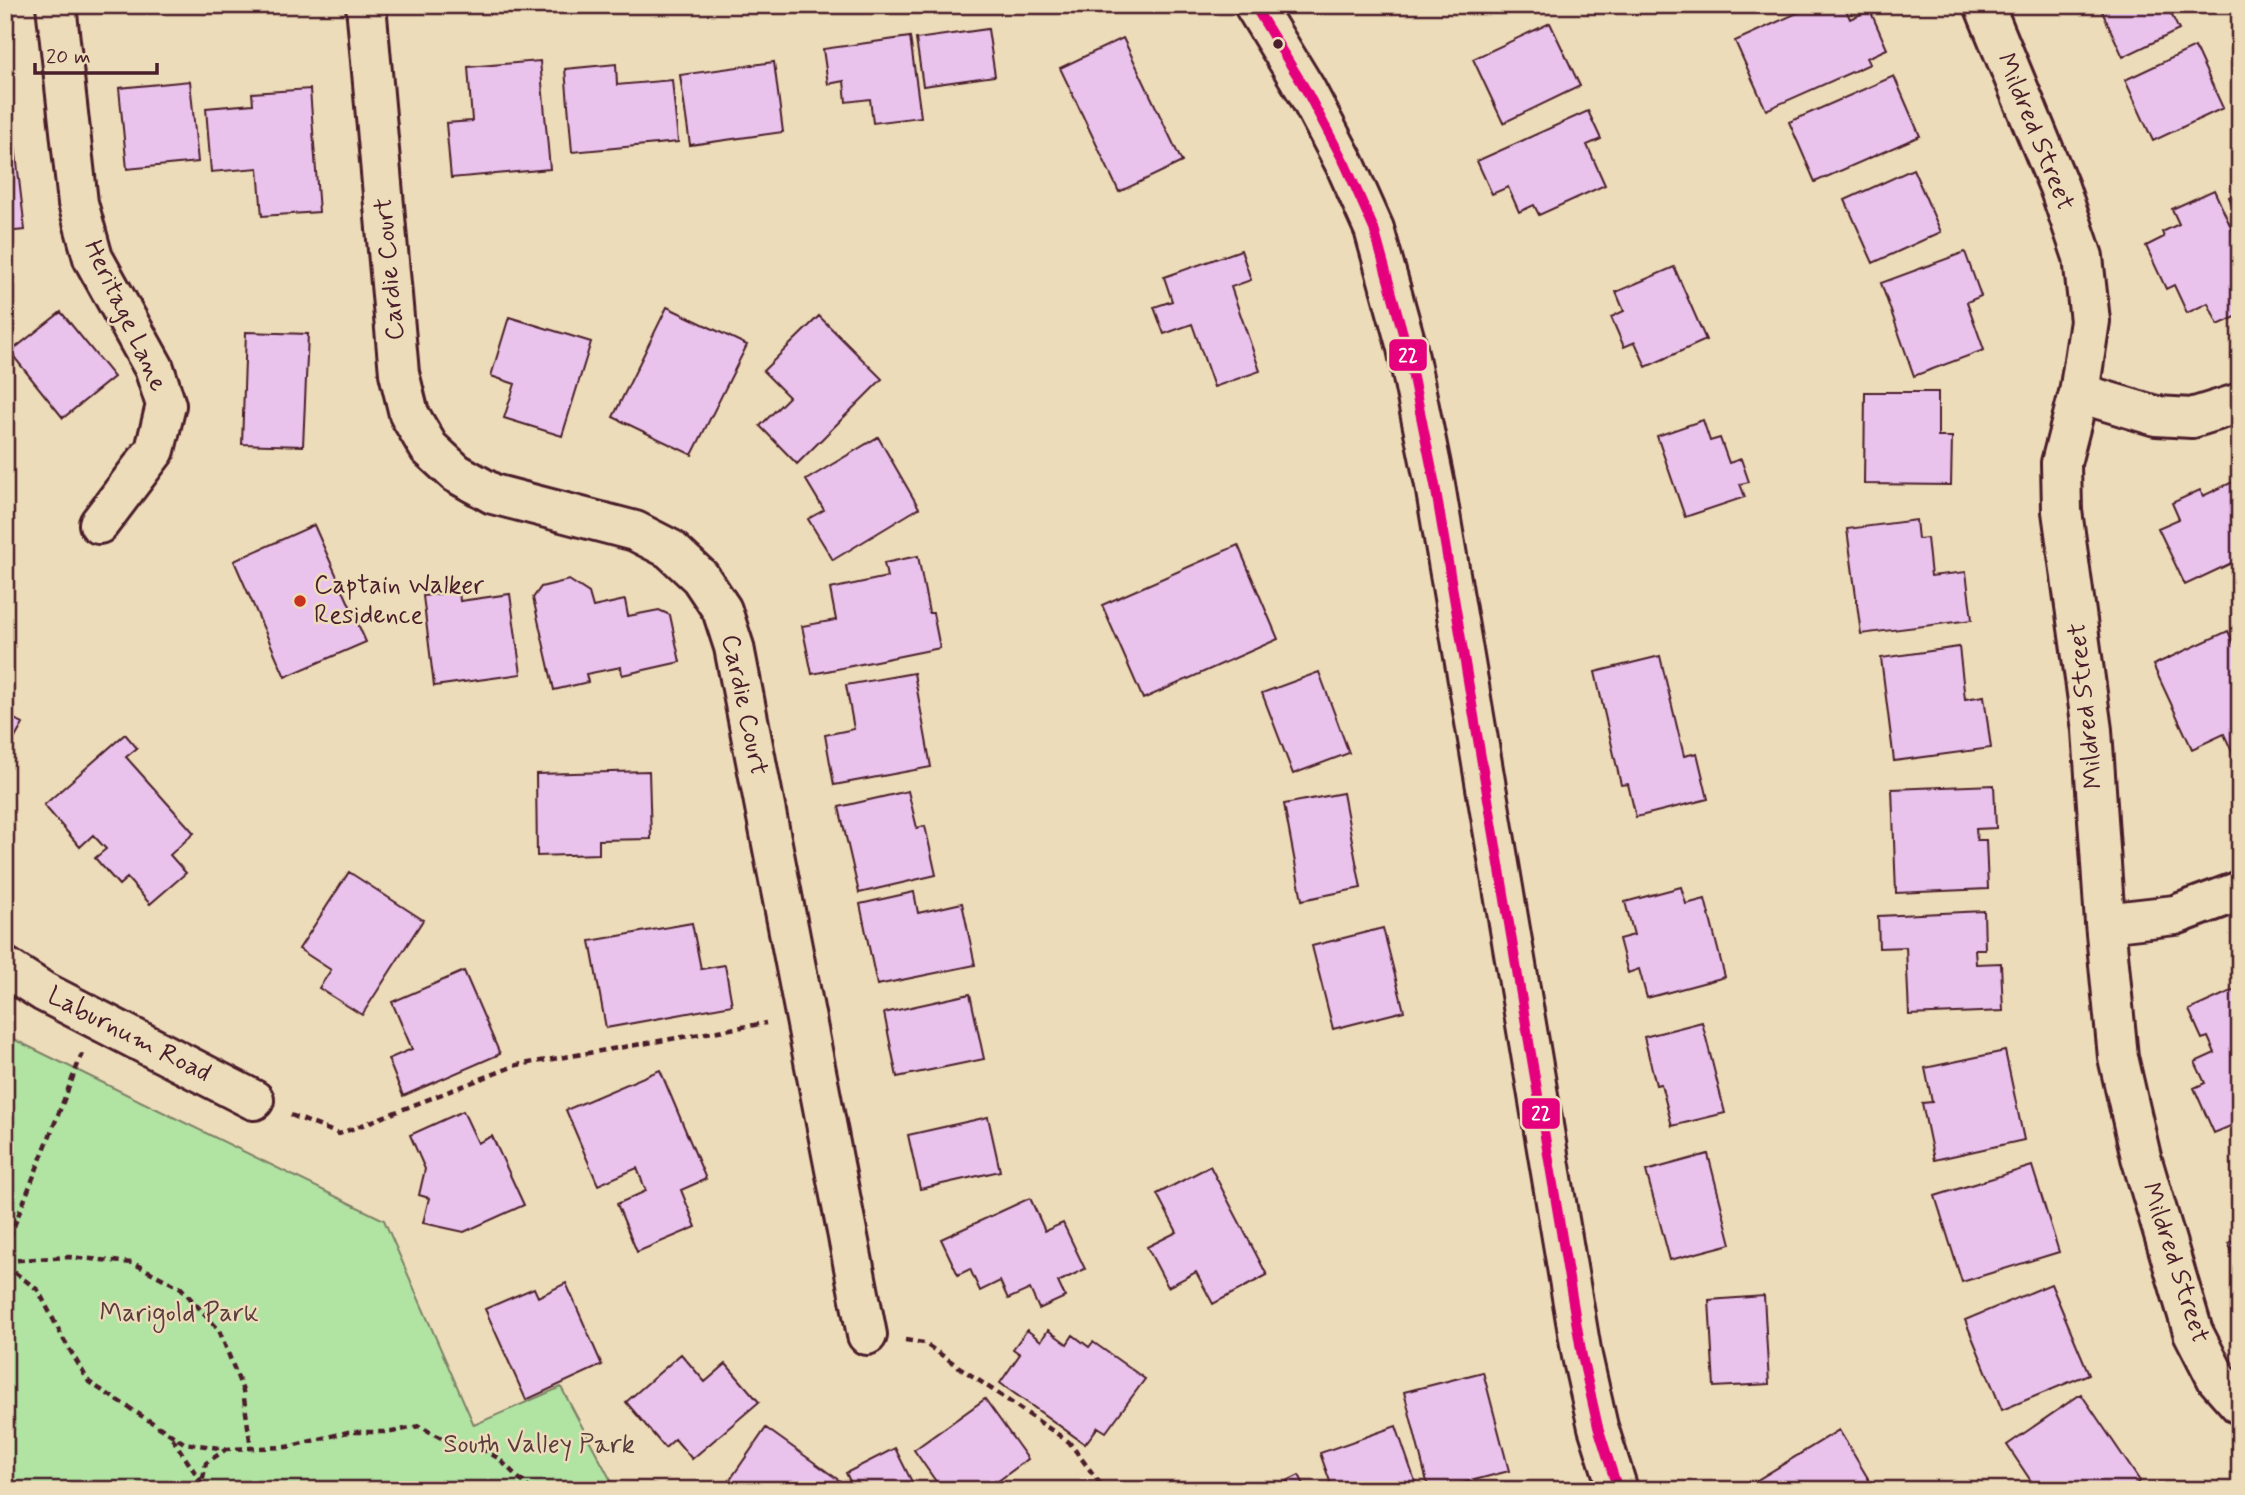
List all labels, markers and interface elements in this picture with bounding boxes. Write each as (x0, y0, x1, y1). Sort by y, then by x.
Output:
scale bar (35, 32, 158, 76)
unlabelled marker (1271, 37, 1285, 51)
text: 20 m (46, 43, 91, 71)
street label: Mildred Street (1988, 48, 2082, 216)
street label: Cardie Court (367, 196, 413, 342)
street label: Heritage Lane (75, 235, 175, 397)
line badge: 22 (1388, 338, 1428, 372)
text: 22 (1398, 344, 1418, 369)
place label: Captain Walker Residence (314, 569, 484, 633)
marker: Captain Walker Residence (292, 593, 308, 609)
street label: Mildred Street (2060, 621, 2112, 791)
street label: Cardie Court (712, 631, 776, 779)
street label: Laburnum Road (42, 979, 216, 1091)
line badge: 22 (1521, 1097, 1561, 1130)
text: 22 (1531, 1102, 1551, 1127)
street label: Mildred Street (2133, 1178, 2217, 1348)
park label: Marigold Park (99, 1297, 259, 1333)
park label: South Valley Park (443, 1428, 635, 1462)

